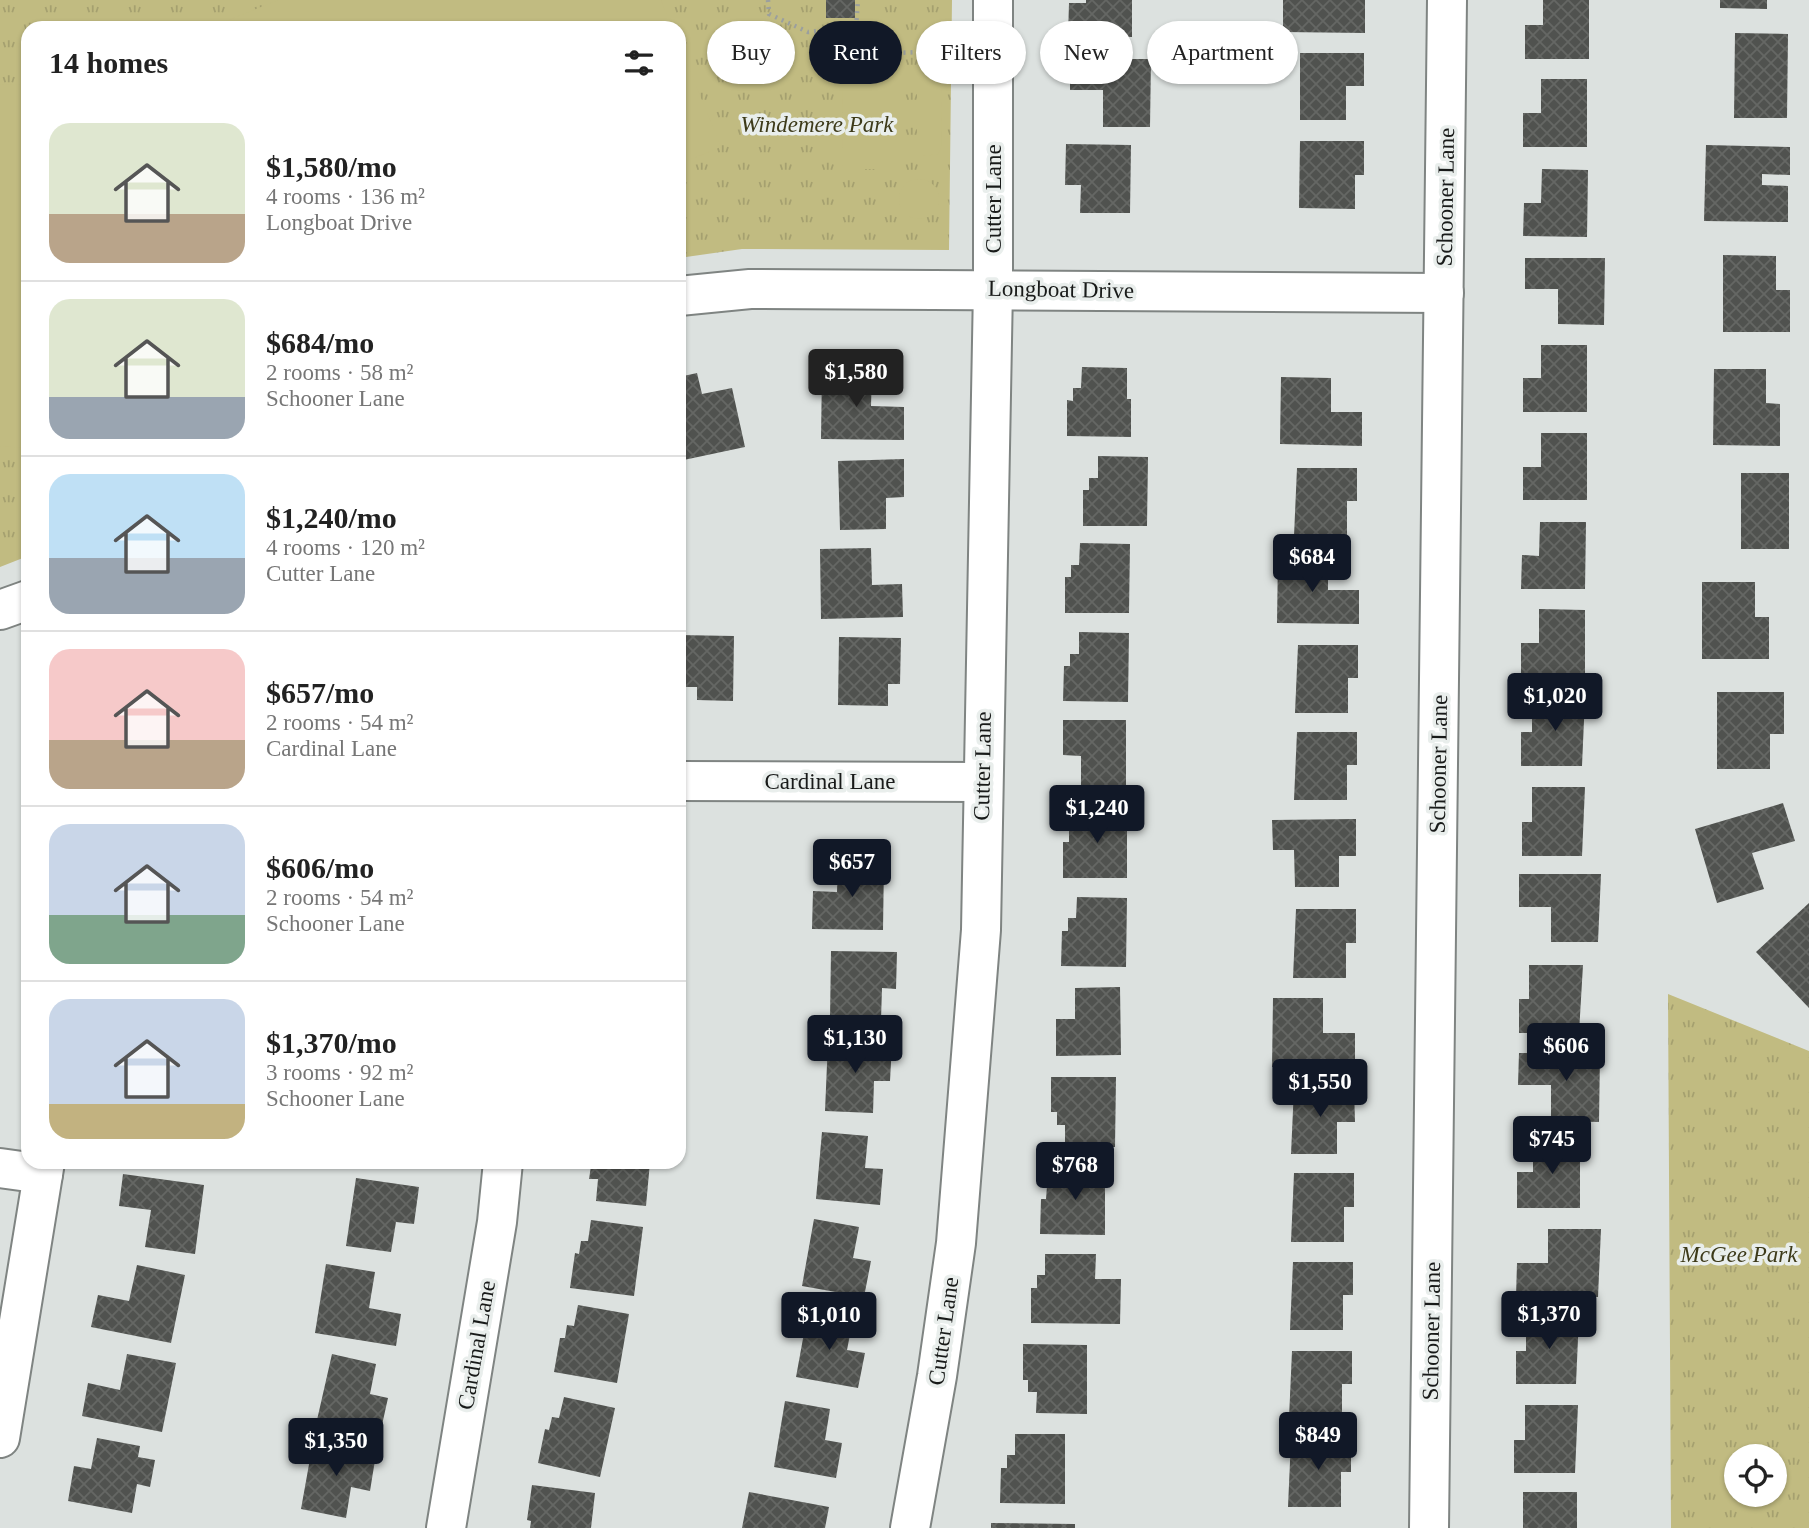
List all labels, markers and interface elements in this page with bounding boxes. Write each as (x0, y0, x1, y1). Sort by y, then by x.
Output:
chip: Buy (707, 21, 795, 84)
chip: Rent (809, 21, 902, 84)
chip: Filters (916, 21, 1026, 84)
chip: New (1040, 21, 1133, 84)
chip: Apartment (1147, 21, 1298, 84)
icon: filters (620, 44, 658, 82)
text: 14 homes (49, 46, 168, 79)
park label: Windemere Park (740, 112, 894, 137)
street label: Schooner Lane (1432, 128, 1459, 267)
street label: Cutter Lane (981, 144, 1006, 254)
text: $1,580/mo (266, 150, 397, 183)
icon: home (105, 151, 189, 235)
text: 4 rooms · 136 m² (266, 184, 425, 209)
text: Longboat Drive (266, 210, 412, 235)
street label: Longboat Drive (988, 276, 1134, 303)
text: $684/mo (266, 326, 374, 359)
icon: home (105, 327, 189, 411)
pin: $1,580 (799, 350, 913, 409)
text: $1,580 (824, 359, 888, 384)
text: 2 rooms · 58 m² (266, 360, 413, 385)
text: Schooner Lane (266, 386, 405, 411)
text: $1,240/mo (266, 501, 397, 534)
icon: home (105, 502, 189, 586)
pin: $684 (1271, 534, 1353, 594)
text: 4 rooms · 120 m² (266, 535, 425, 560)
text: $684 (1289, 544, 1335, 569)
text: Cutter Lane (266, 561, 375, 586)
pin: $1,020 (1498, 674, 1612, 733)
text: $657/mo (266, 676, 374, 709)
icon: home (105, 677, 189, 761)
text: $1,020 (1523, 683, 1587, 708)
street label: Schooner Lane (1425, 695, 1452, 834)
text: 2 rooms · 54 m² (266, 710, 413, 735)
street label: Cutter Lane (969, 711, 996, 821)
text: Cardinal Lane (266, 736, 397, 761)
street label: Cardinal Lane (765, 769, 895, 794)
pin: $1,240 (1040, 786, 1154, 845)
text: $1,240 (1065, 795, 1129, 820)
pin: $657 (811, 839, 893, 899)
text: $657 (829, 849, 875, 874)
text: $606/mo (266, 851, 374, 884)
icon: home (105, 852, 189, 936)
text: 2 rooms · 54 m² (266, 885, 413, 910)
text: Schooner Lane (266, 911, 405, 936)
pin: $1,130 (798, 1016, 912, 1075)
pin: $606 (1525, 1024, 1607, 1083)
text: $1,130 (823, 1025, 887, 1050)
text: $1,370/mo (266, 1026, 397, 1059)
icon: home (105, 1027, 189, 1111)
text: $606 (1543, 1033, 1589, 1058)
text: 3 rooms · 92 m² (266, 1060, 413, 1085)
pin: $1,550 (1263, 1060, 1377, 1119)
text: $1,550 (1288, 1069, 1352, 1094)
text: Schooner Lane (266, 1086, 405, 1111)
pin: $745 (1511, 1116, 1593, 1176)
text: $745 (1529, 1126, 1575, 1151)
pin: $768 (1034, 1142, 1116, 1202)
text: $768 (1052, 1152, 1098, 1177)
park label: McGee Park (1680, 1242, 1798, 1267)
street label: Schooner Lane (1418, 1262, 1445, 1401)
street label: Cutter Lane (924, 1275, 963, 1387)
street label: Cardinal Lane (453, 1278, 500, 1412)
pin: $1,010 (772, 1292, 886, 1352)
pin: $1,370 (1492, 1292, 1606, 1351)
text: $1,370 (1517, 1301, 1581, 1326)
text: $1,010 (797, 1302, 861, 1327)
pin: $849 (1277, 1412, 1359, 1472)
pin: $1,350 (279, 1418, 393, 1478)
text: $849 (1295, 1422, 1341, 1447)
text: $1,350 (304, 1428, 368, 1453)
map controls (1724, 1444, 1787, 1507)
button: locate (1724, 1444, 1787, 1507)

